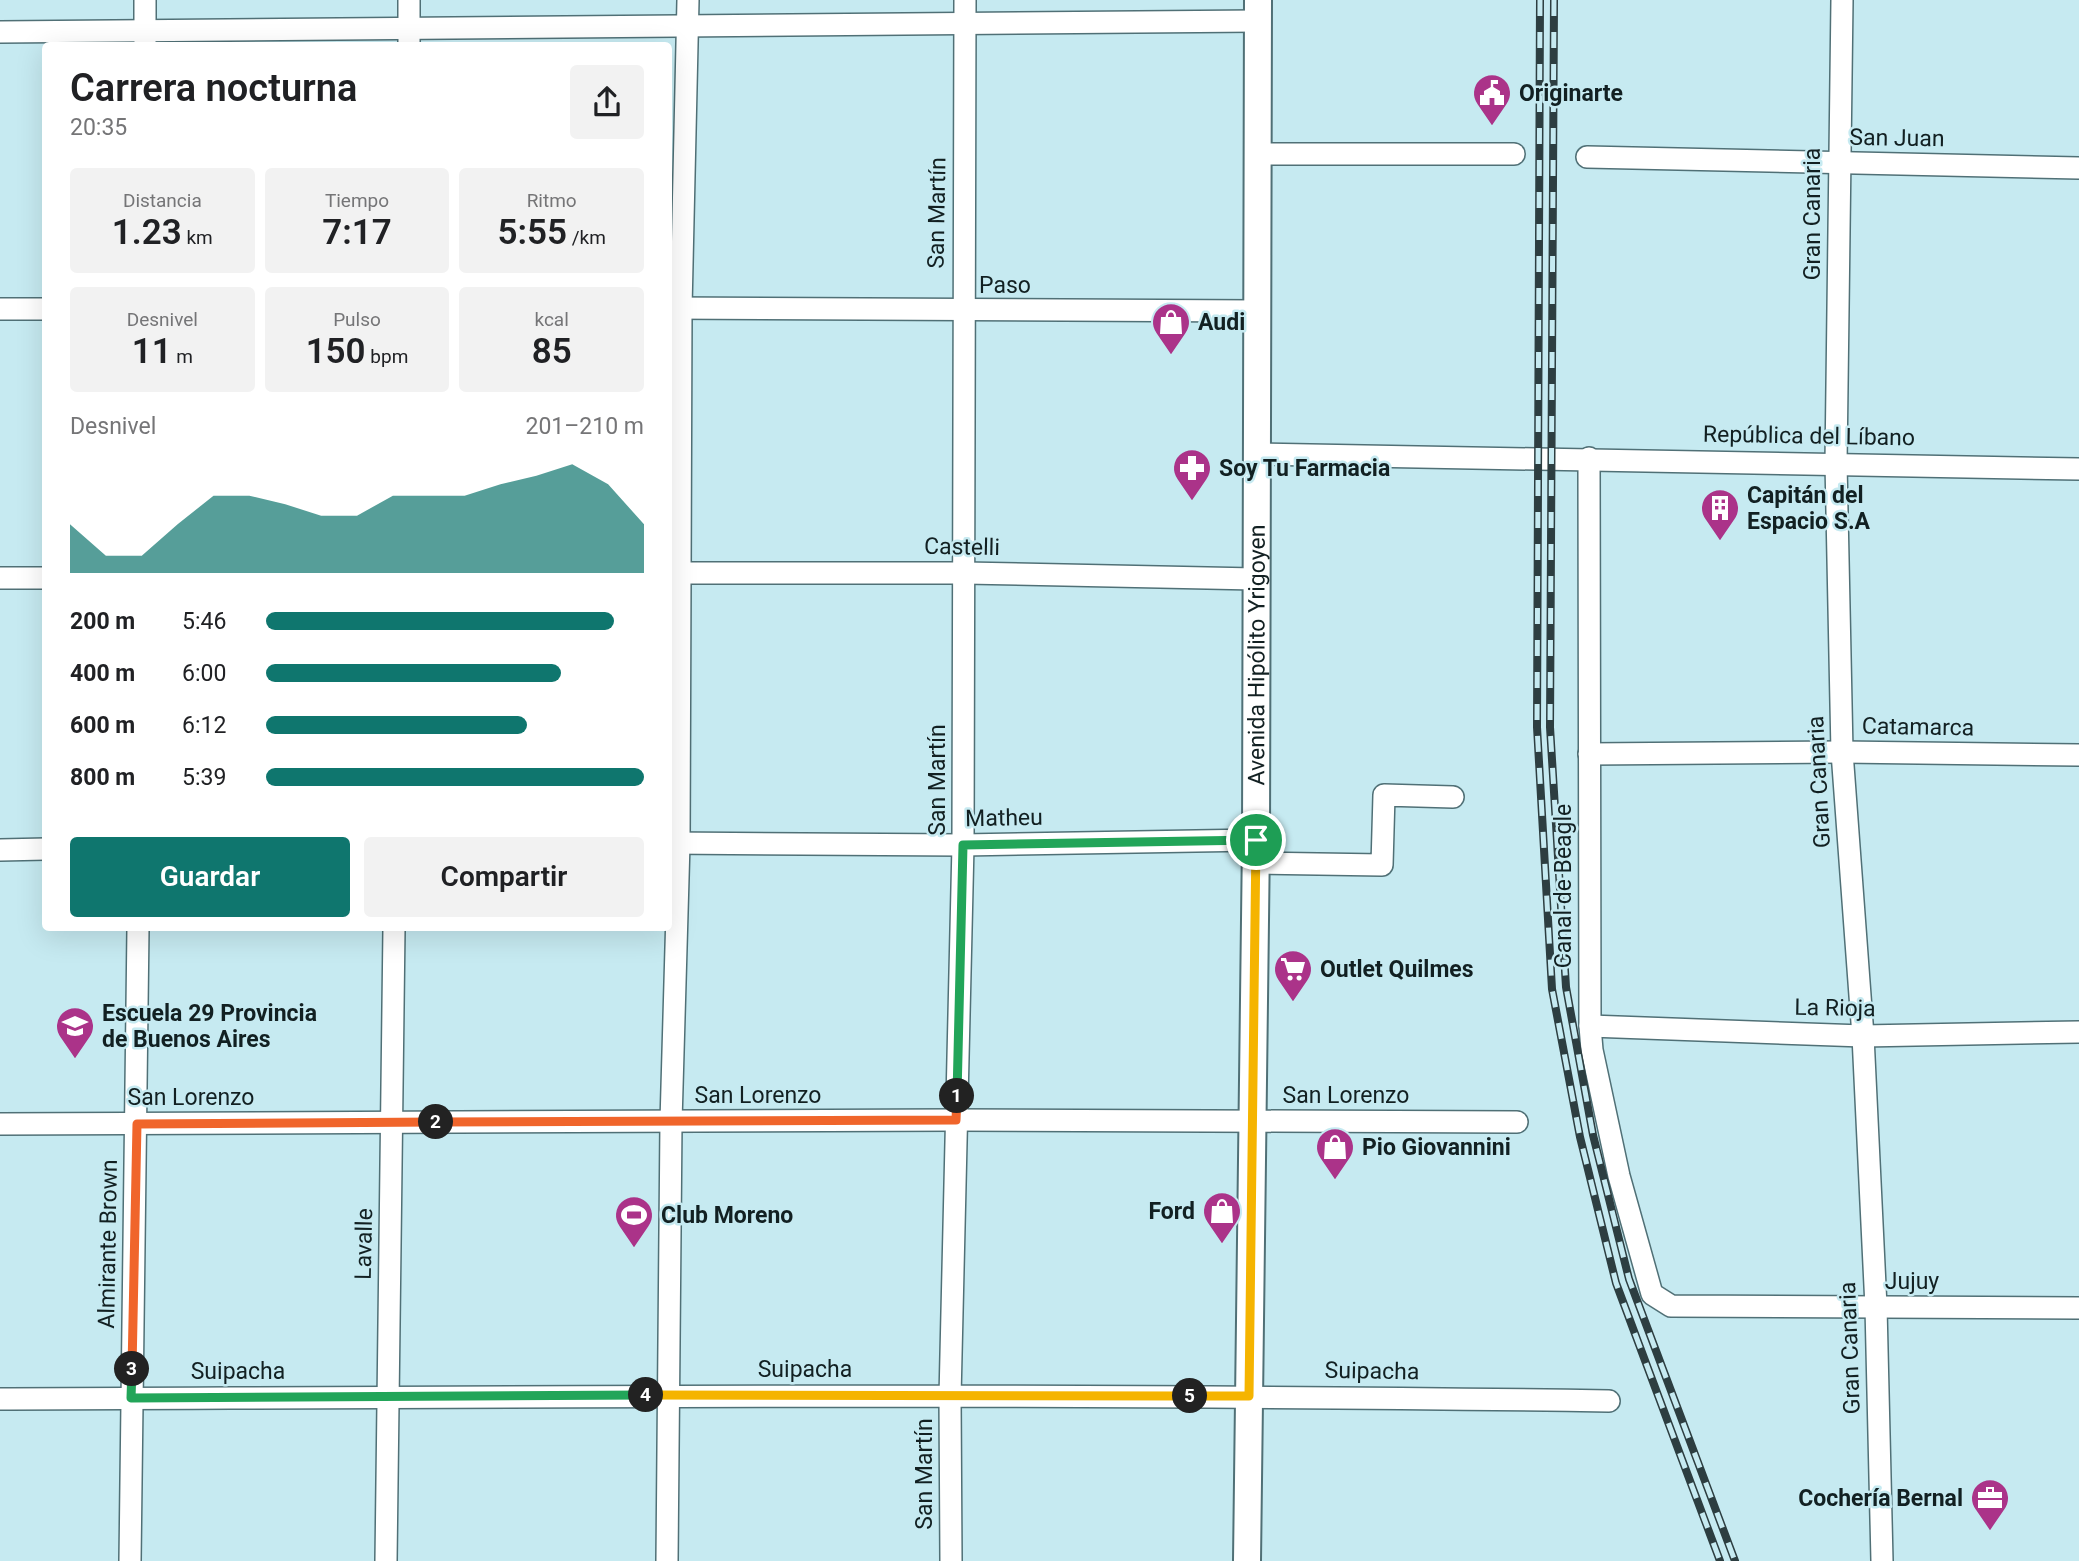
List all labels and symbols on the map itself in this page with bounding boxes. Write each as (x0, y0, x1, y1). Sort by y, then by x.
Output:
public building icon: Originarte (1471, 72, 1513, 127)
place label: Originarte (1519, 80, 1623, 107)
street label: San Juan (1849, 124, 1945, 152)
street label: Gran Canaria (1799, 148, 1826, 280)
street label: San Martín (923, 157, 951, 269)
street label: Paso (979, 272, 1031, 299)
shop icon: Audi (1150, 301, 1192, 356)
place label: Audi (1198, 309, 1245, 336)
street label: República del Líbano (1703, 421, 1915, 451)
pharmacy icon: Soy Tu Farmacia (1171, 447, 1213, 502)
place label: Soy Tu Farmacia (1219, 455, 1390, 482)
place label: Capitán del Espacio S.A (1747, 482, 1871, 535)
building icon: Capitán del Espacio S.A (1699, 487, 1741, 542)
street label: Avenida Hipólito Yrigoyen (1243, 525, 1270, 786)
street label: Castelli (924, 533, 1000, 561)
street label: Catamarca (1862, 713, 1974, 741)
street label: Gran Canaria (1802, 715, 1836, 849)
street label: San Martín (924, 724, 951, 836)
street label: Matheu (965, 804, 1043, 832)
street label: Canal de Beagle (1550, 804, 1577, 968)
pin (1226, 810, 1286, 870)
supermarket icon: Outlet Quilmes (1272, 948, 1314, 1003)
place label: Outlet Quilmes (1320, 956, 1474, 983)
street label: La Rioja (1794, 994, 1876, 1022)
place label: Escuela 29 Provincia de Buenos Aires (102, 1000, 317, 1053)
school or university icon: Escuela 29 Provincia de Buenos Aires (54, 1005, 96, 1060)
pin: 1 (940, 1078, 974, 1114)
street label: San Lorenzo (695, 1082, 821, 1109)
street label: San Lorenzo (1283, 1082, 1409, 1109)
street label: San Lorenzo (128, 1084, 254, 1111)
pin: 2 (418, 1104, 453, 1140)
shop icon: Pio Giovannini (1314, 1126, 1356, 1181)
place label: Pio Giovannini (1362, 1134, 1511, 1161)
street label: Almirante Brown (93, 1159, 123, 1329)
shop icon: Ford (1201, 1190, 1243, 1245)
sports icon: Club Moreno (613, 1194, 655, 1249)
place label: Ford (1148, 1198, 1195, 1225)
place label: Club Moreno (661, 1202, 793, 1229)
street label: Lavalle (350, 1208, 378, 1280)
street label: Jujuy (1885, 1268, 1939, 1295)
street label: Gran Canaria (1834, 1281, 1866, 1415)
pin: 3 (114, 1352, 150, 1386)
street label: Suipacha (758, 1356, 852, 1383)
street label: Suipacha (1324, 1357, 1420, 1385)
street label: Suipacha (191, 1358, 285, 1385)
pin: 4 (628, 1378, 664, 1412)
pin: 5 (1172, 1378, 1208, 1414)
street label: San Martín (911, 1418, 938, 1530)
office icon: Cochería Bernal (1969, 1477, 2011, 1532)
place label: Cochería Bernal (1798, 1485, 1963, 1512)

